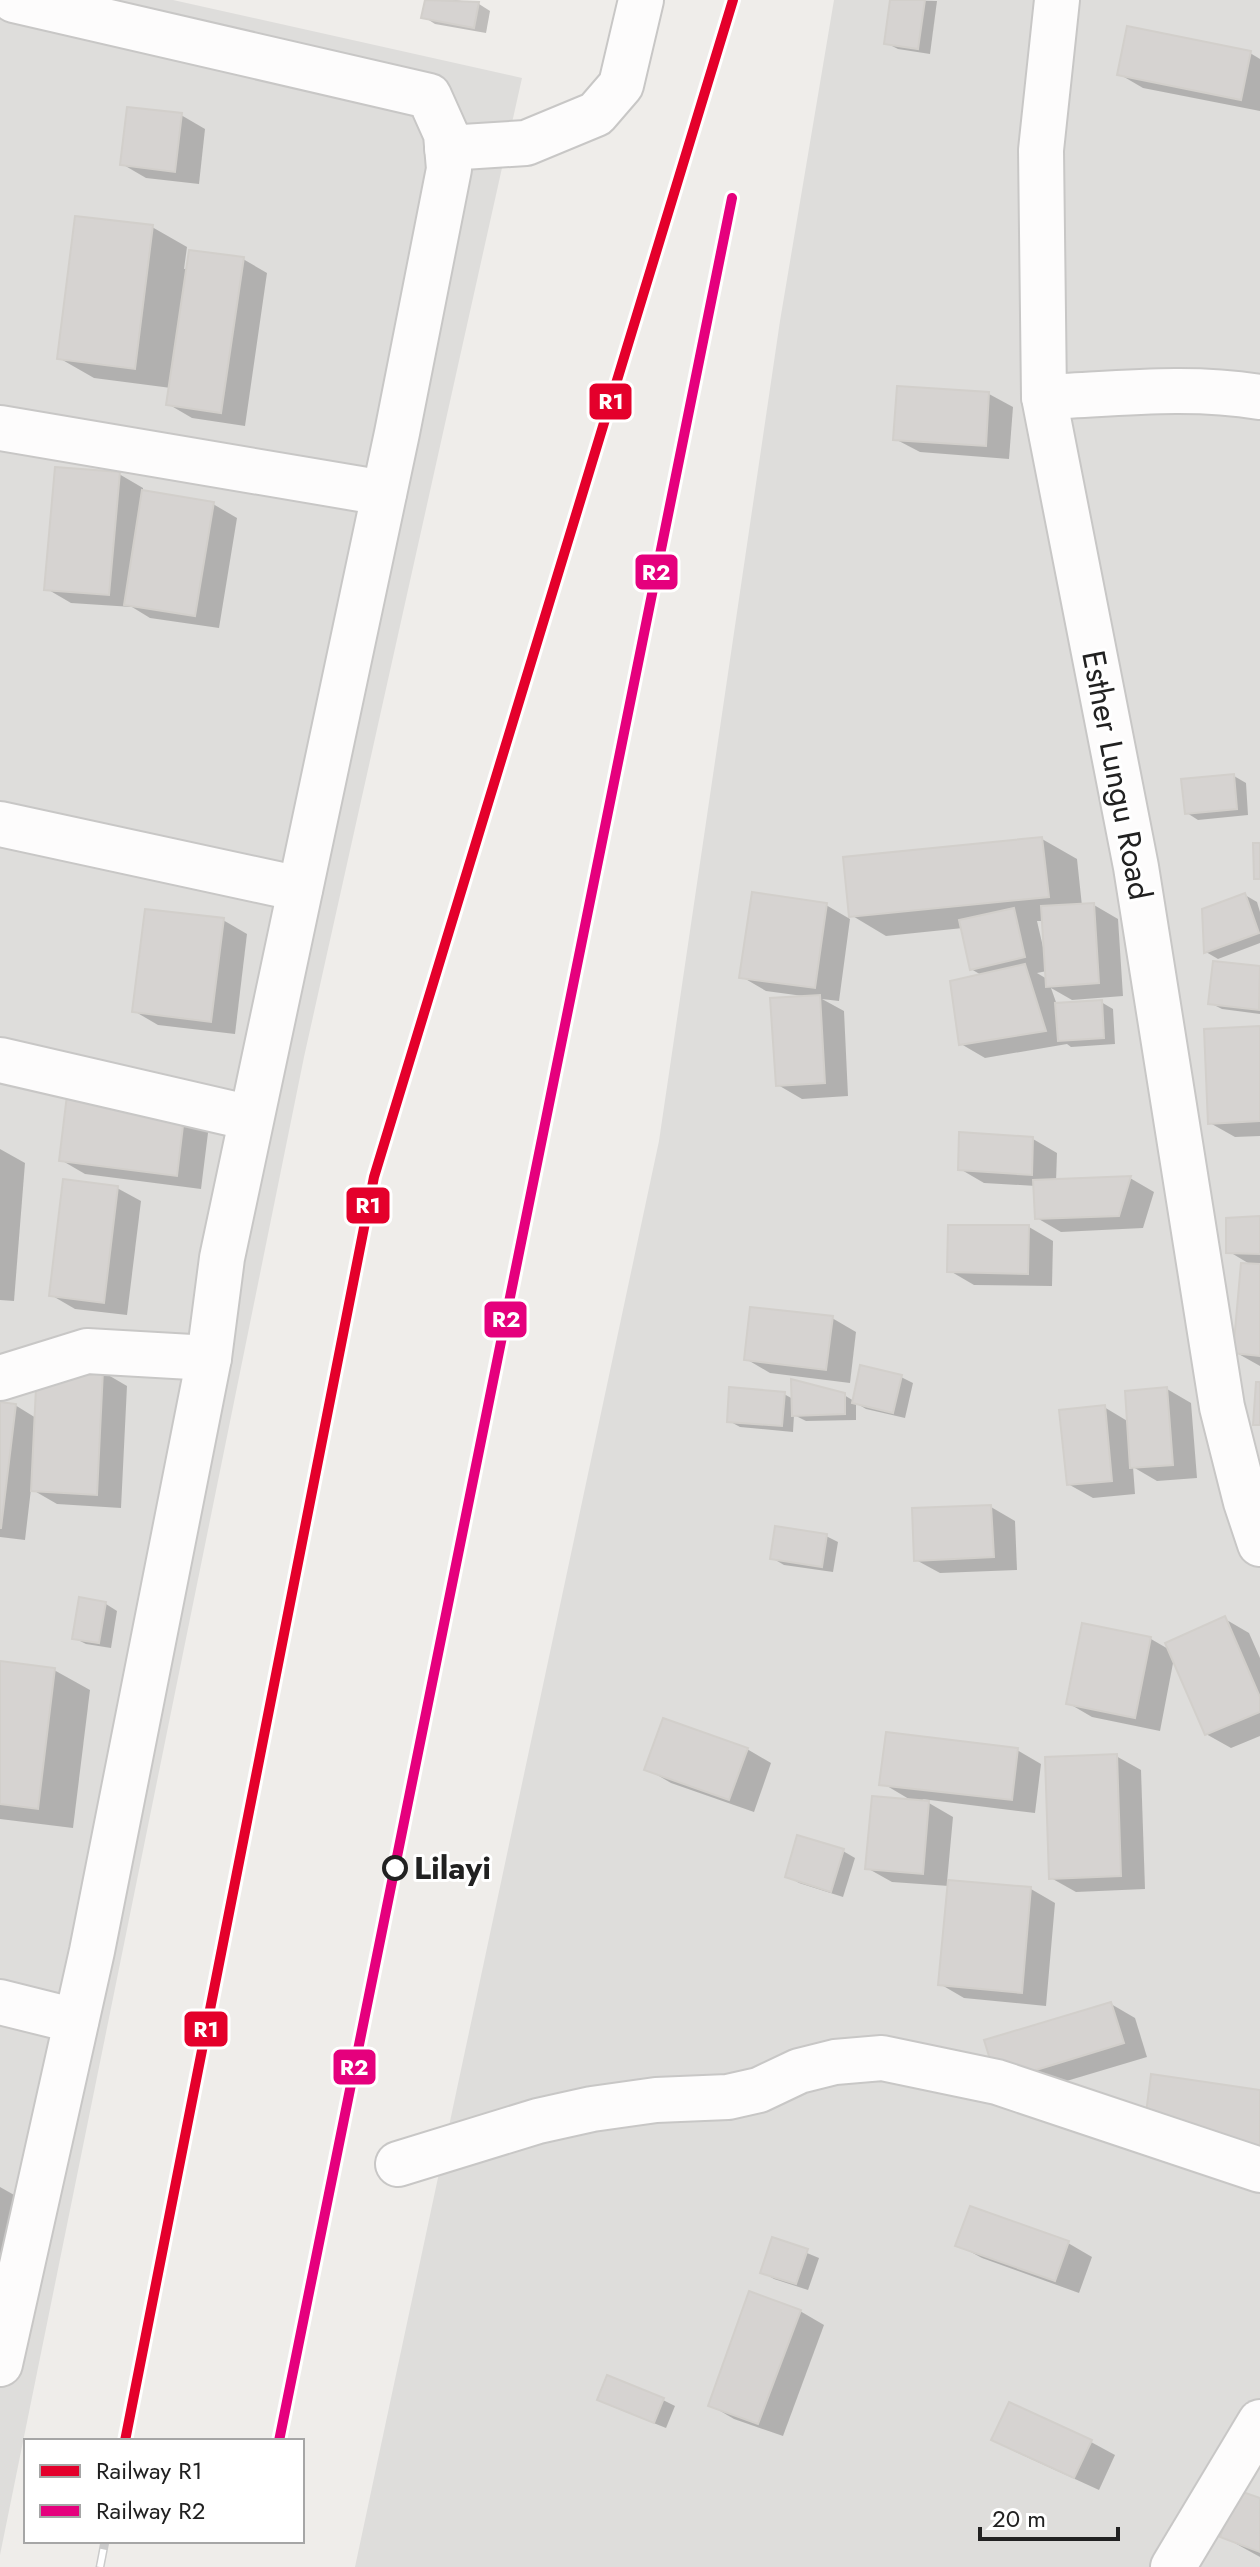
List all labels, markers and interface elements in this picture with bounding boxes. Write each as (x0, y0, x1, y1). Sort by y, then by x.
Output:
line badge: R1 (588, 382, 633, 421)
text: R1 (598, 385, 624, 417)
line badge: R2 (634, 553, 679, 591)
text: R2 (642, 556, 670, 588)
street label: Esther Lungu Road (1070, 646, 1164, 904)
line badge: R1 (345, 1186, 391, 1225)
text: R1 (355, 1189, 381, 1221)
line badge: R2 (483, 1300, 528, 1339)
text: R2 (492, 1303, 520, 1335)
place label: Lilayi (414, 1845, 491, 1891)
marker: Lilayi (383, 1856, 407, 1880)
line badge: R1 (183, 2010, 229, 2048)
text: R1 (193, 2013, 219, 2045)
line badge: R2 (332, 2048, 377, 2086)
text: R2 (340, 2051, 368, 2083)
legend (24, 2439, 304, 2543)
text: Railway R1 (96, 2453, 203, 2488)
scale bar (980, 2491, 1118, 2541)
text: Railway R2 (96, 2493, 205, 2528)
text: 20 m (992, 2501, 1046, 2536)

